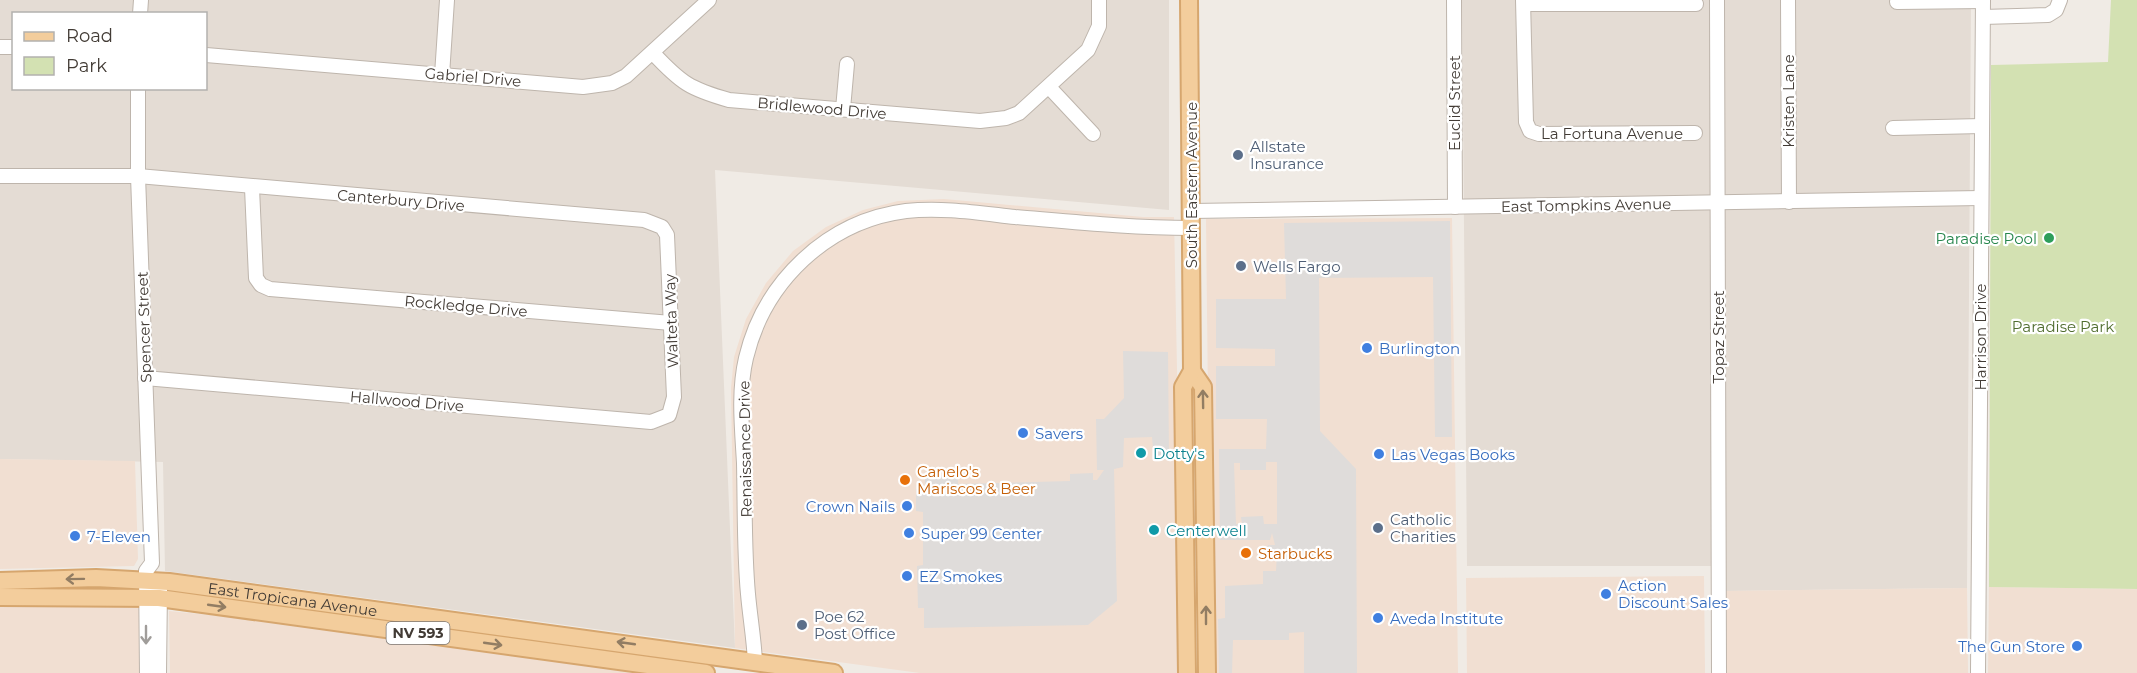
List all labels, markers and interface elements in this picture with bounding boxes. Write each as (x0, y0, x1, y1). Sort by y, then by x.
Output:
legend (12, 12, 207, 90)
text: Road (66, 25, 113, 47)
street label: Kristen Lane (1779, 54, 1798, 148)
text: Park (66, 55, 107, 77)
street label: Euclid Street (1445, 55, 1464, 151)
street label: Gabriel Drive (424, 63, 522, 91)
street label: Bridlewood Drive (757, 93, 887, 123)
street label: South Eastern Avenue (1182, 102, 1201, 268)
street label: La Fortuna Avenue (1541, 124, 1683, 143)
place label: Allstate Insurance (1250, 137, 1324, 173)
marker: Allstate Insurance (1231, 148, 1245, 162)
street label: Canterbury Drive (337, 185, 465, 215)
street label: East Tompkins Avenue (1501, 194, 1671, 216)
place label: Paradise Pool (1935, 229, 2037, 248)
marker: Paradise Pool (2042, 231, 2056, 245)
place label: Wells Fargo (1253, 257, 1341, 276)
marker: Wells Fargo (1234, 259, 1248, 273)
street label: Spencer Street (133, 271, 155, 383)
street label: Walteta Way (660, 273, 682, 369)
street label: Harrison Drive (1971, 284, 1990, 390)
street label: Topaz Street (1709, 290, 1728, 384)
street label: Rockledge Drive (404, 291, 528, 321)
park label: Paradise Park (2012, 317, 2114, 336)
place label: Burlington (1379, 339, 1460, 358)
marker: Burlington (1360, 341, 1374, 355)
street label: Renaissance Drive (734, 380, 756, 518)
street label: Hallwood Drive (349, 387, 465, 415)
one-way arrow (1197, 389, 1209, 409)
place label: Savers (1035, 424, 1083, 443)
marker: Savers (1016, 426, 1030, 440)
place label: Dotty's (1153, 444, 1205, 463)
place label: Las Vegas Books (1391, 445, 1515, 464)
marker: Dotty's (1134, 446, 1148, 460)
marker: Las Vegas Books (1372, 447, 1386, 461)
place label: Canelo's Mariscos & Beer (917, 462, 1036, 498)
marker: Canelo's Mariscos & Beer (898, 473, 912, 487)
place label: Crown Nails (806, 497, 895, 516)
marker: Crown Nails (900, 499, 914, 513)
place label: Catholic Charities (1390, 510, 1456, 546)
place label: Centerwell (1166, 521, 1247, 540)
marker: Catholic Charities (1371, 521, 1385, 535)
marker: Centerwell (1147, 523, 1161, 537)
place label: Super 99 Center (921, 524, 1042, 543)
marker: Super 99 Center (902, 526, 916, 540)
place label: 7-Eleven (87, 527, 151, 546)
marker: 7-Eleven (68, 529, 82, 543)
place label: Starbucks (1258, 544, 1332, 563)
marker: Starbucks (1239, 546, 1253, 560)
place label: EZ Smokes (919, 567, 1002, 586)
marker: EZ Smokes (900, 569, 914, 583)
one-way arrow (65, 573, 85, 585)
place label: Action Discount Sales (1618, 576, 1728, 612)
street label: East Tropicana Avenue (207, 578, 379, 620)
marker: Action Discount Sales (1599, 587, 1613, 601)
one-way arrow (207, 600, 226, 611)
one-way arrow (1200, 605, 1212, 625)
place label: Poe 62 Post Office (814, 607, 896, 643)
place label: Aveda Institute (1390, 609, 1503, 628)
marker: Aveda Institute (1371, 611, 1385, 625)
marker: Poe 62 Post Office (795, 618, 809, 632)
road number: NV 593 (386, 622, 450, 644)
one-way arrow (140, 625, 152, 645)
place label: The Gun Store (1958, 637, 2065, 656)
one-way arrow (616, 638, 636, 649)
one-way arrow (483, 639, 503, 650)
marker: The Gun Store (2070, 639, 2084, 653)

